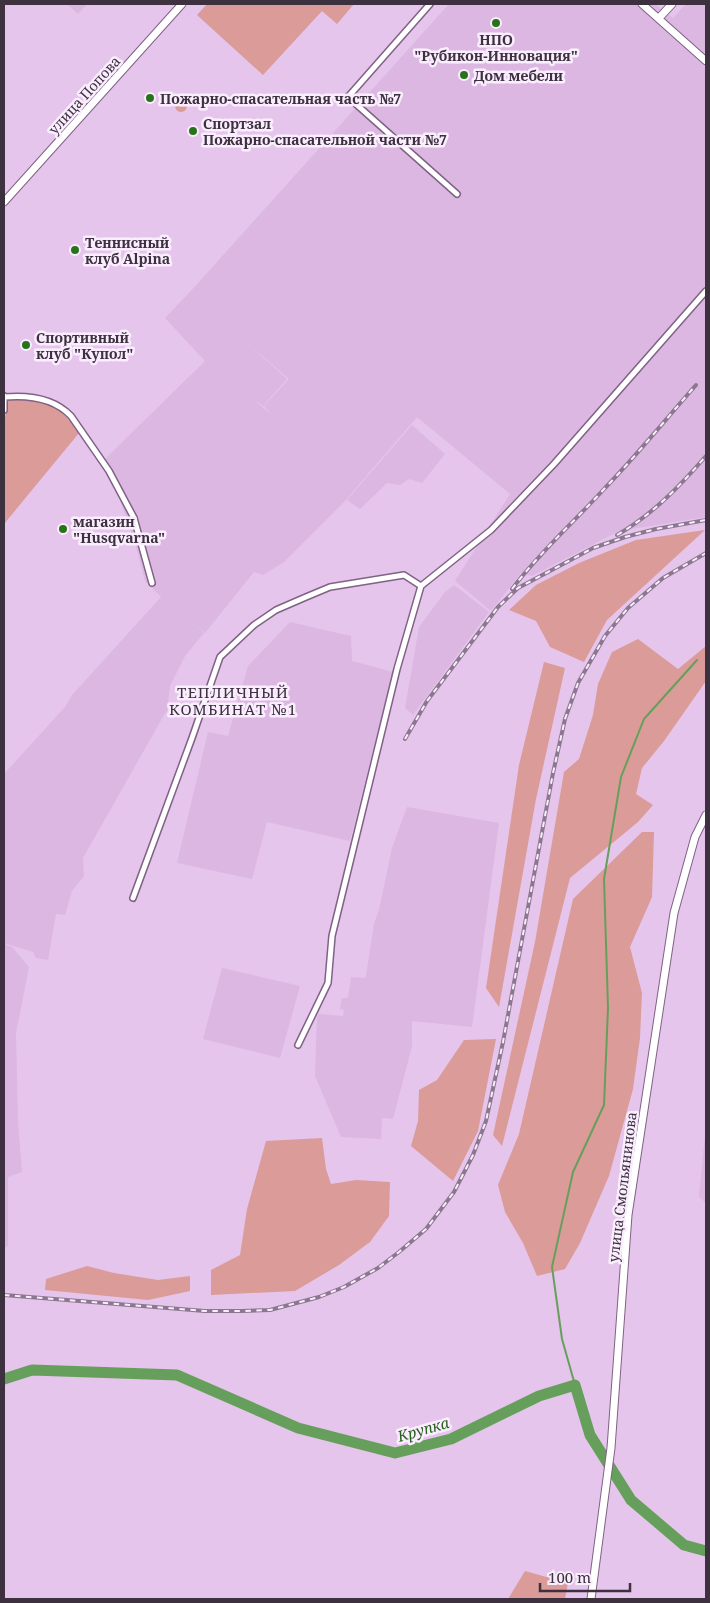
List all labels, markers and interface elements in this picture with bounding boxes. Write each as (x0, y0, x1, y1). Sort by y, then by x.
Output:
marker: НПО "Рубикон-Инновация" (490, 17, 502, 29)
place label: НПО "Рубикон-Инновация" (414, 30, 578, 65)
street label: улица Попова (44, 52, 124, 138)
place label: Дом мебели (474, 66, 564, 85)
marker: Дом мебели (458, 69, 470, 81)
place label: Пожарно-спасательная часть №7 (160, 89, 401, 108)
marker: Пожарно-спасательная часть №7 (144, 92, 156, 104)
place label: Спортзал Пожарно-спасательной части №7 (203, 114, 447, 149)
marker: Спортзал Пожарно-спасательной части №7 (187, 125, 199, 137)
place label: Теннисный клуб Alpina (85, 233, 170, 268)
marker: Теннисный клуб Alpina (69, 244, 81, 256)
place label: Спортивный клуб "Купол" (36, 328, 133, 363)
marker: Спортивный клуб "Купол" (20, 339, 32, 351)
place label: магазин "Husqvarna" (73, 512, 165, 547)
marker: магазин "Husqvarna" (57, 523, 69, 535)
district label: ТЕПЛИЧНЫЙ КОМБИНАТ №1 (169, 682, 297, 719)
street label: улица Смольянинова (603, 1111, 641, 1263)
water label: Крупка (394, 1412, 452, 1446)
scale bar (540, 1560, 630, 1592)
text: 100 m (548, 1567, 591, 1587)

